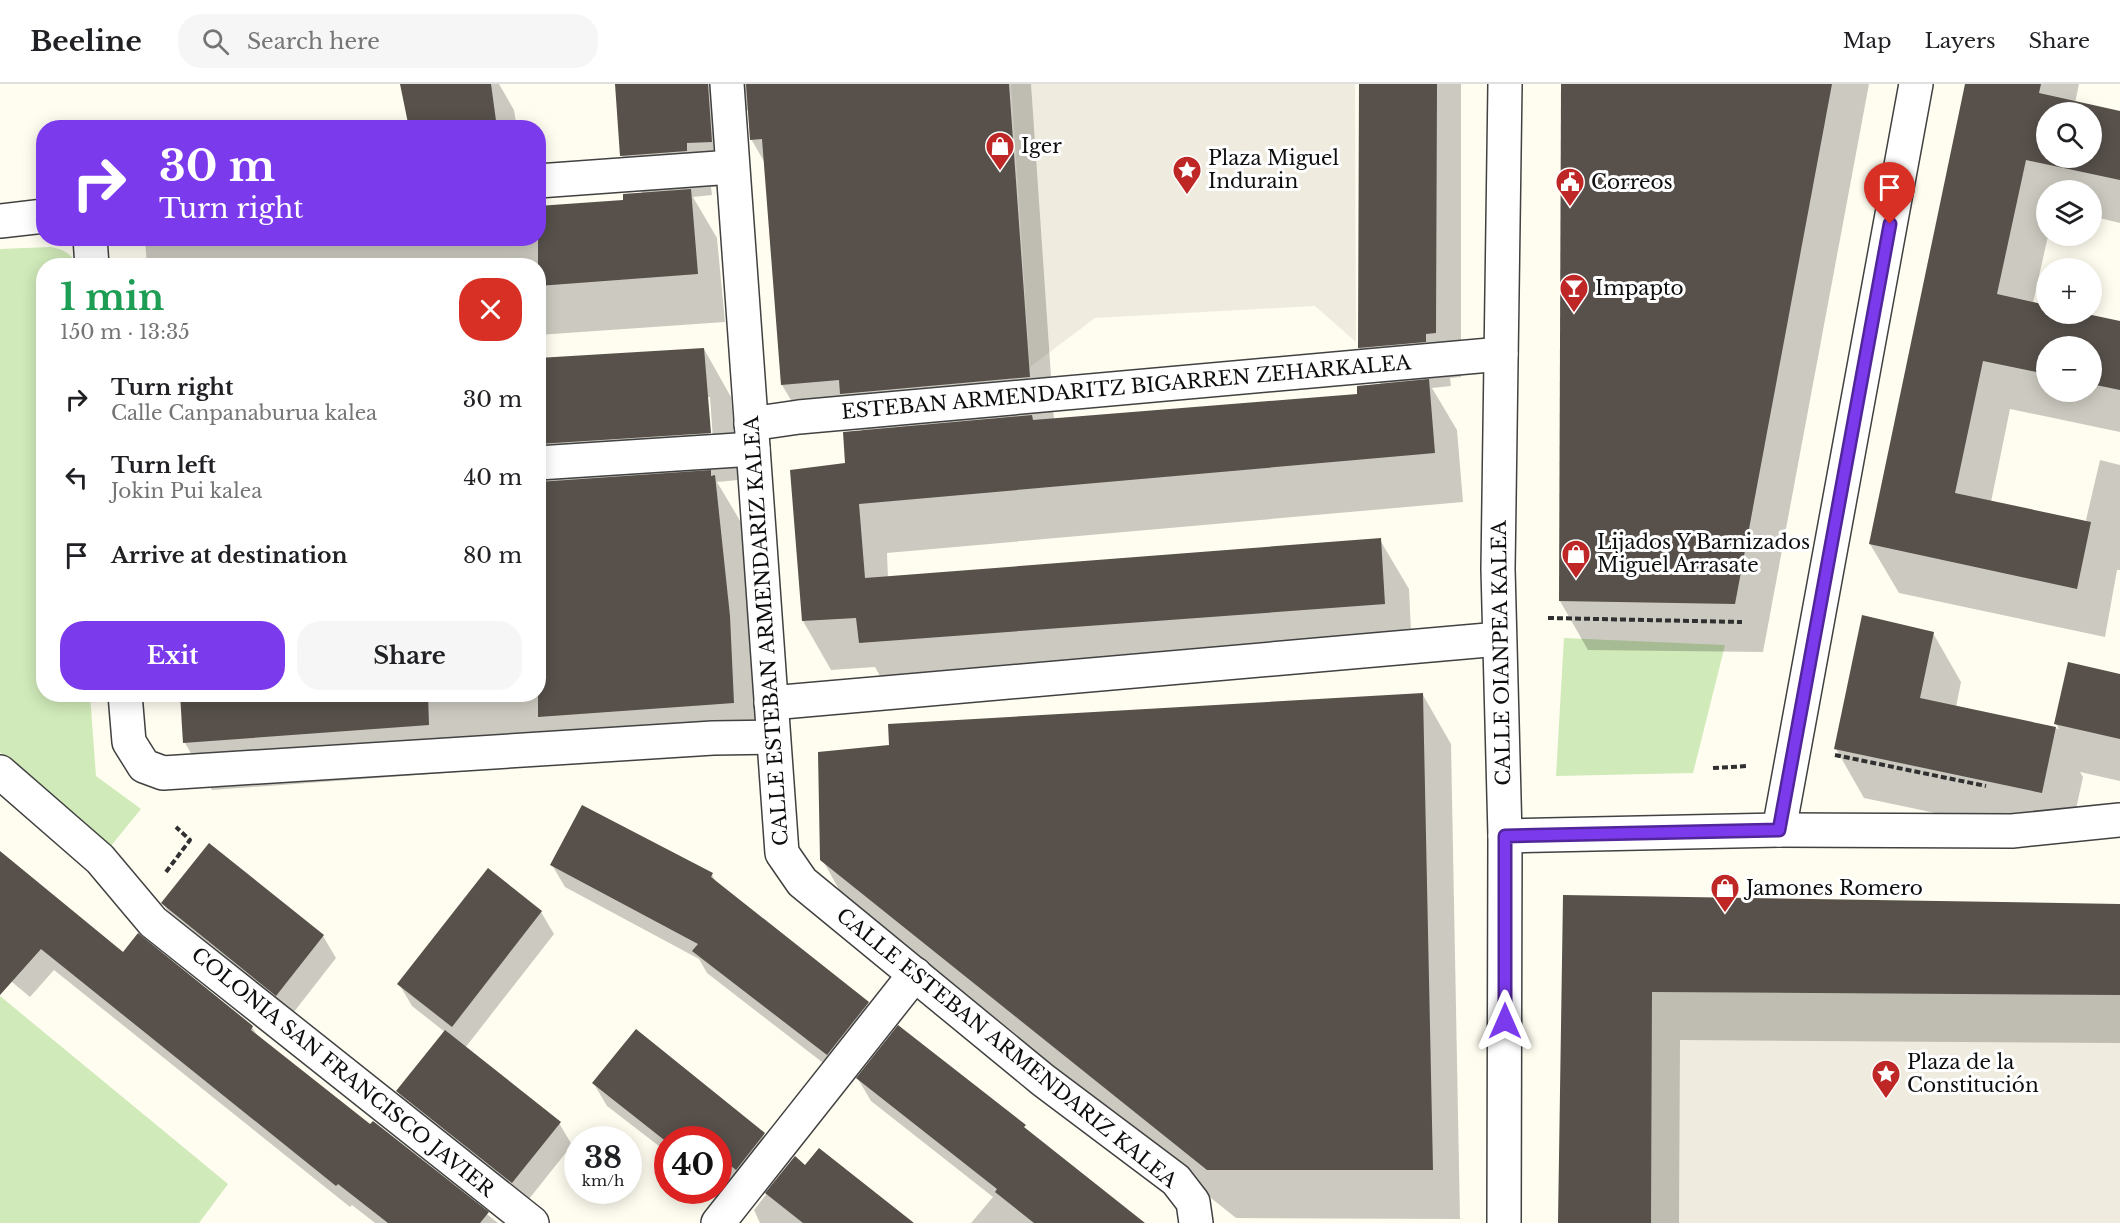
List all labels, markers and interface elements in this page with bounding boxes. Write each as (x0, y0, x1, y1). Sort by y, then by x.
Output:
search box (178, 14, 598, 68)
text: Beeline (30, 24, 142, 59)
icon: search (199, 25, 232, 58)
text: Search here (247, 28, 380, 55)
text: Map (1843, 28, 1892, 54)
text: Layers (1925, 28, 1996, 54)
text: Share (2029, 28, 2090, 54)
map controls (2036, 102, 2102, 402)
button: search (2036, 102, 2102, 168)
shop icon: Iger (984, 130, 1016, 172)
place label: Iger (1021, 134, 1062, 158)
text: 30 m (159, 140, 275, 192)
icon: right (60, 144, 138, 222)
place label: Plaza Miguel Indurain (1208, 146, 1339, 193)
place icon: Plaza Miguel Indurain (1171, 154, 1203, 196)
pin (1864, 162, 1915, 224)
public building icon: Correos (1554, 166, 1586, 208)
place label: Correos (1591, 170, 1673, 194)
icon: arrive (1873, 171, 1906, 204)
button: layers (2036, 180, 2102, 246)
text: Turn right (159, 192, 303, 225)
button: + (2036, 258, 2102, 324)
bar icon: Impapto (1558, 272, 1590, 314)
text: 1 min (60, 275, 164, 320)
place label: Impapto (1595, 276, 1684, 300)
button: close (459, 278, 522, 341)
text: 150 m · 13:35 (60, 320, 190, 344)
button: − (2036, 336, 2102, 402)
street label: ESTEBAN ARMENDARITZ BIGARREN ZEHARKALEA (840, 350, 1412, 424)
text: Turn right (111, 374, 233, 401)
icon: right (60, 383, 93, 416)
text: 30 m (463, 386, 522, 413)
text: Calle Canpanaburua kalea (111, 401, 377, 425)
street label: CALLE ESTEBAN ARMENDARIZ KALEA (739, 415, 793, 847)
text: Turn left (111, 452, 216, 479)
icon: left (60, 461, 93, 494)
text: 40 m (464, 464, 522, 491)
text: Jokin Pui kalea (111, 479, 262, 503)
street label: CALLE OIANPEA KALEA (1487, 520, 1515, 786)
place label: Lijados Y Barnizados Miguel Arrasate (1597, 530, 1810, 577)
shop icon: Lijados Y Barnizados Miguel Arrasate (1560, 538, 1592, 580)
icon: arrive (60, 539, 93, 572)
text: Arrive at destination (111, 542, 348, 569)
text: 80 m (463, 542, 522, 569)
button: Exit (60, 621, 285, 690)
button: Share (297, 621, 522, 690)
shop icon: Jamones Romero (1709, 872, 1741, 914)
place label: Jamones Romero (1743, 876, 1923, 900)
street label: CALLE ESTEBAN ARMENDARIZ KALEA (832, 903, 1182, 1193)
street label: COLONIA SAN FRANCISCO JAVIER (187, 942, 500, 1202)
position arrow (1473, 989, 1537, 1053)
place label: Plaza de la Constitución (1907, 1050, 2039, 1097)
place icon: Plaza de la Constitución (1870, 1058, 1902, 1100)
speed limit sign: 40 (654, 1126, 732, 1204)
text: 38 (584, 1139, 622, 1176)
text: km/h (582, 1171, 624, 1190)

